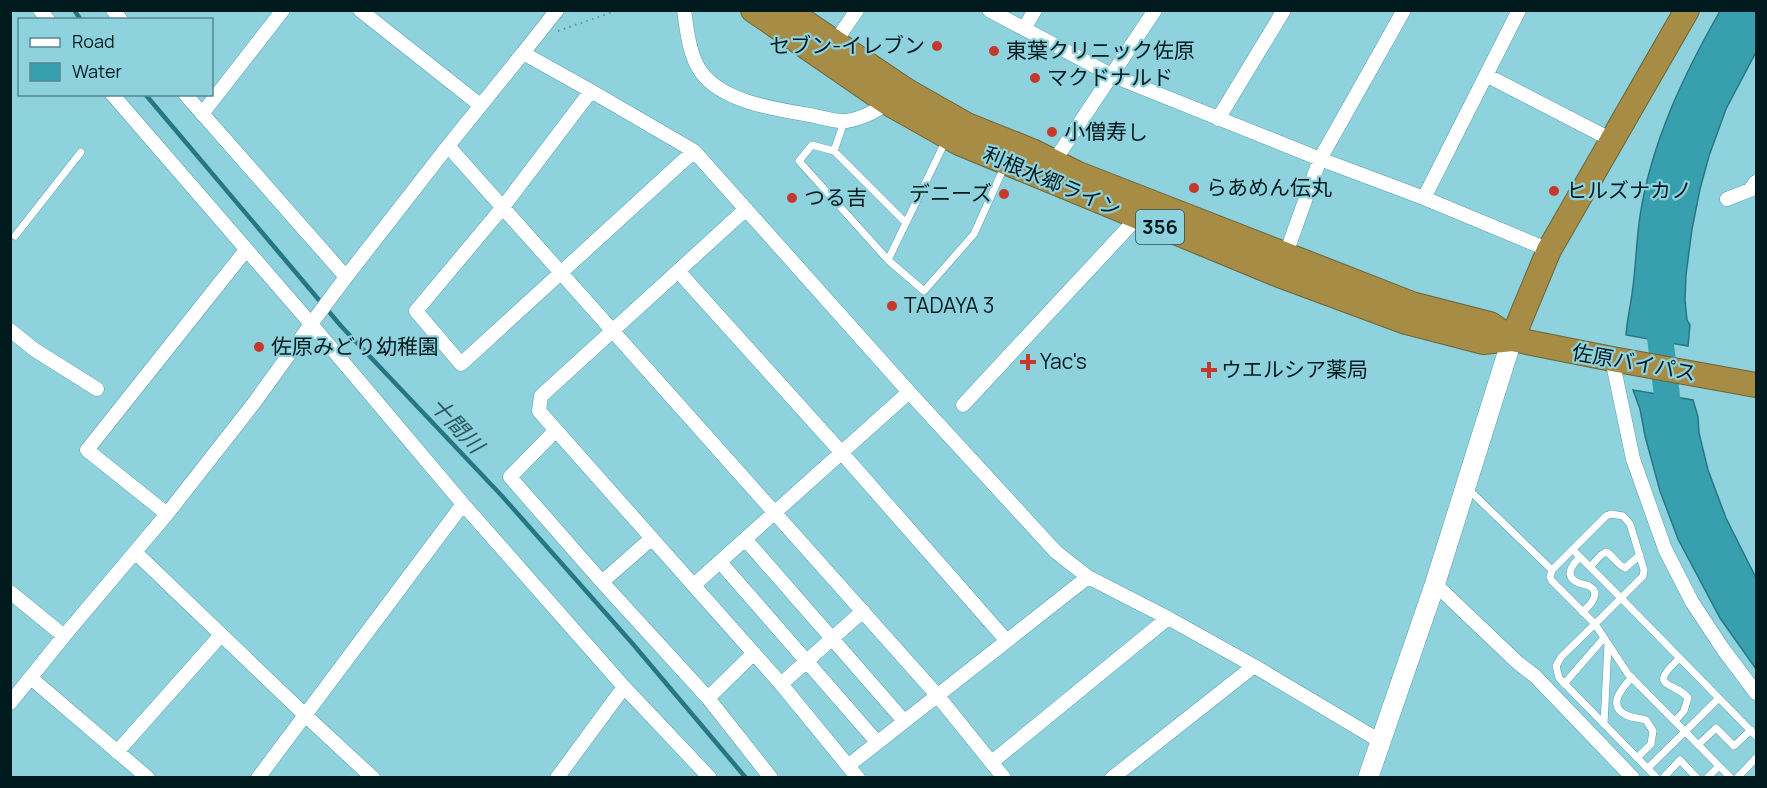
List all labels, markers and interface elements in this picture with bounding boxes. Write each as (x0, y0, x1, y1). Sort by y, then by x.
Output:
legend (18, 18, 213, 96)
text: Road (72, 29, 115, 53)
place label: セブン-イレブン (769, 31, 925, 59)
place label: 東葉クリニック佐原 (1006, 36, 1195, 64)
marker: セブン-イレブン (930, 39, 944, 53)
marker: 東葉クリニック佐原 (987, 44, 1001, 58)
text: Water (72, 59, 122, 83)
place label: マクドナルド (1047, 63, 1173, 91)
marker: マクドナルド (1028, 71, 1042, 85)
place label: 小僧寿し (1064, 117, 1148, 145)
marker: 小僧寿し (1045, 125, 1059, 139)
street label: 利根水郷ライン (979, 139, 1126, 223)
place label: らあめん伝丸 (1206, 173, 1332, 201)
place label: ヒルズナカノ (1566, 176, 1692, 204)
place label: デニーズ (909, 179, 992, 207)
marker: らあめん伝丸 (1187, 181, 1201, 195)
place label: つる吉 (804, 183, 867, 211)
marker: ヒルズナカノ (1547, 184, 1561, 198)
marker: デニーズ (997, 187, 1011, 201)
marker: つる吉 (785, 191, 799, 205)
road number: 356 (1136, 210, 1184, 244)
place label: TADAYA 3 (904, 291, 994, 319)
marker: TADAYA 3 (885, 299, 899, 313)
place label: 佐原みどり幼稚園 (271, 332, 439, 360)
street label: 佐原バイパス (1570, 337, 1698, 387)
marker: 佐原みどり幼稚園 (252, 340, 266, 354)
place label: Yac's (1040, 347, 1087, 375)
marker: Yac's (1021, 355, 1035, 369)
place label: ウエルシア薬局 (1221, 355, 1368, 383)
marker: ウエルシア薬局 (1202, 363, 1216, 377)
water label: 十間川 (424, 391, 492, 461)

